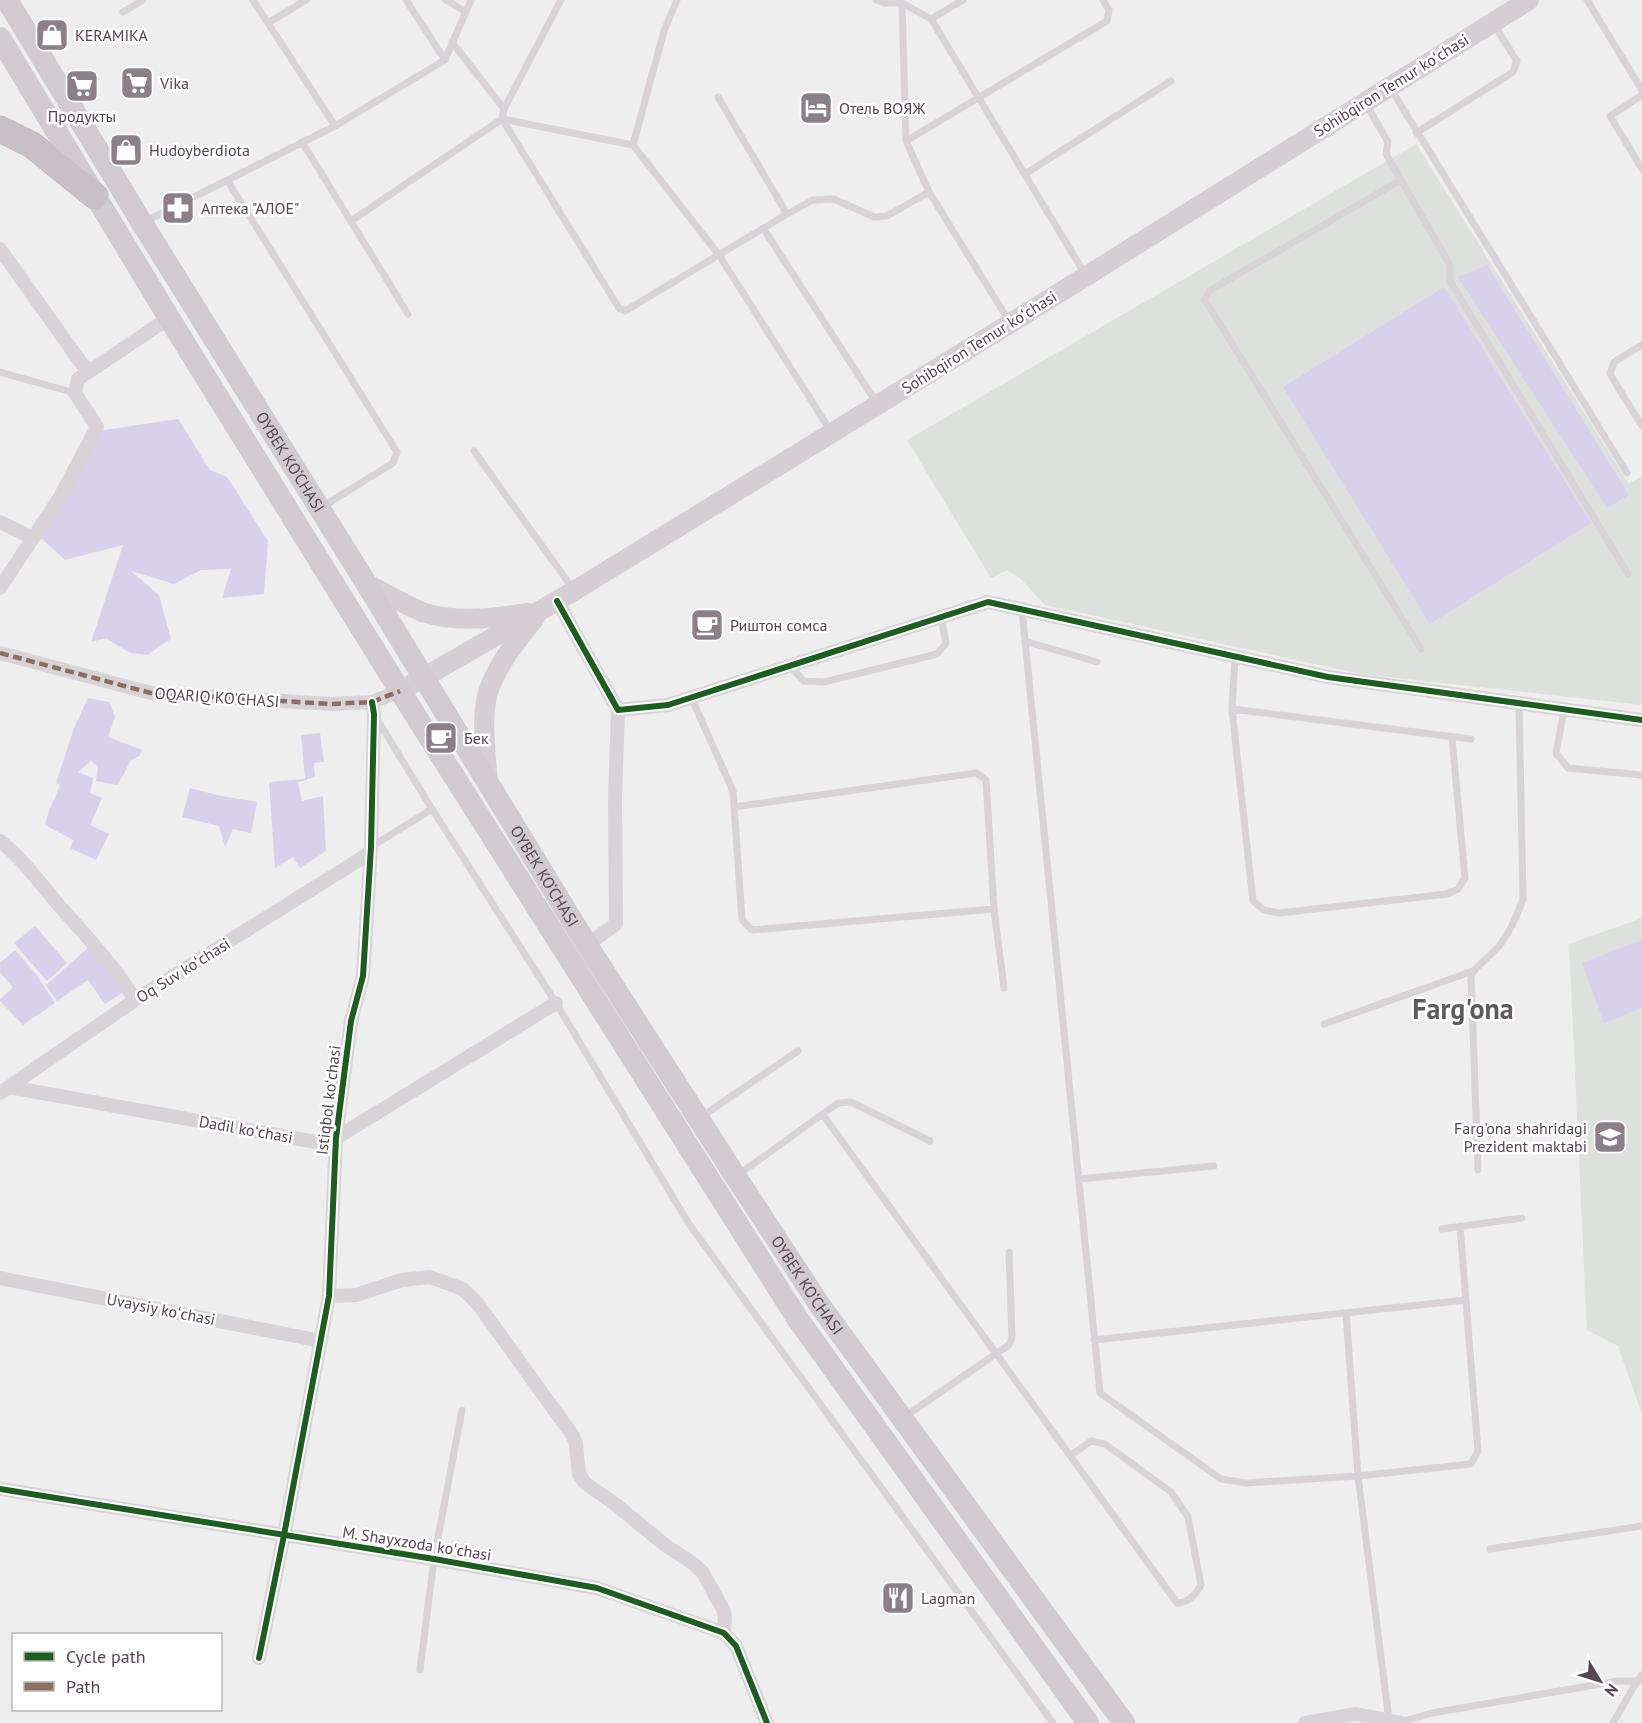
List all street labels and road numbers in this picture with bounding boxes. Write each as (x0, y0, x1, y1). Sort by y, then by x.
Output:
street label: Sohibqiron Temur koʻchasi (1310, 29, 1472, 141)
street label: Sohibqiron Temur koʻchasi (898, 286, 1060, 398)
street label: OYBEK KO‘CHASI (252, 408, 329, 516)
street label: OQARIQ KO'CHASI (154, 683, 280, 711)
street label: OYBEK KO‘CHASI (506, 822, 583, 930)
street label: Oq Suv koʻchasi (132, 933, 234, 1007)
street label: Istiqbol koʻchasi (311, 1044, 345, 1156)
street label: Dadil koʻchasi (198, 1111, 294, 1147)
street label: OYBEK KO‘CHASI (767, 1232, 848, 1338)
street label: Uvaysiy koʻchasi (105, 1289, 217, 1329)
street label: M. Shayxzoda koʻchasi (341, 1521, 493, 1565)

